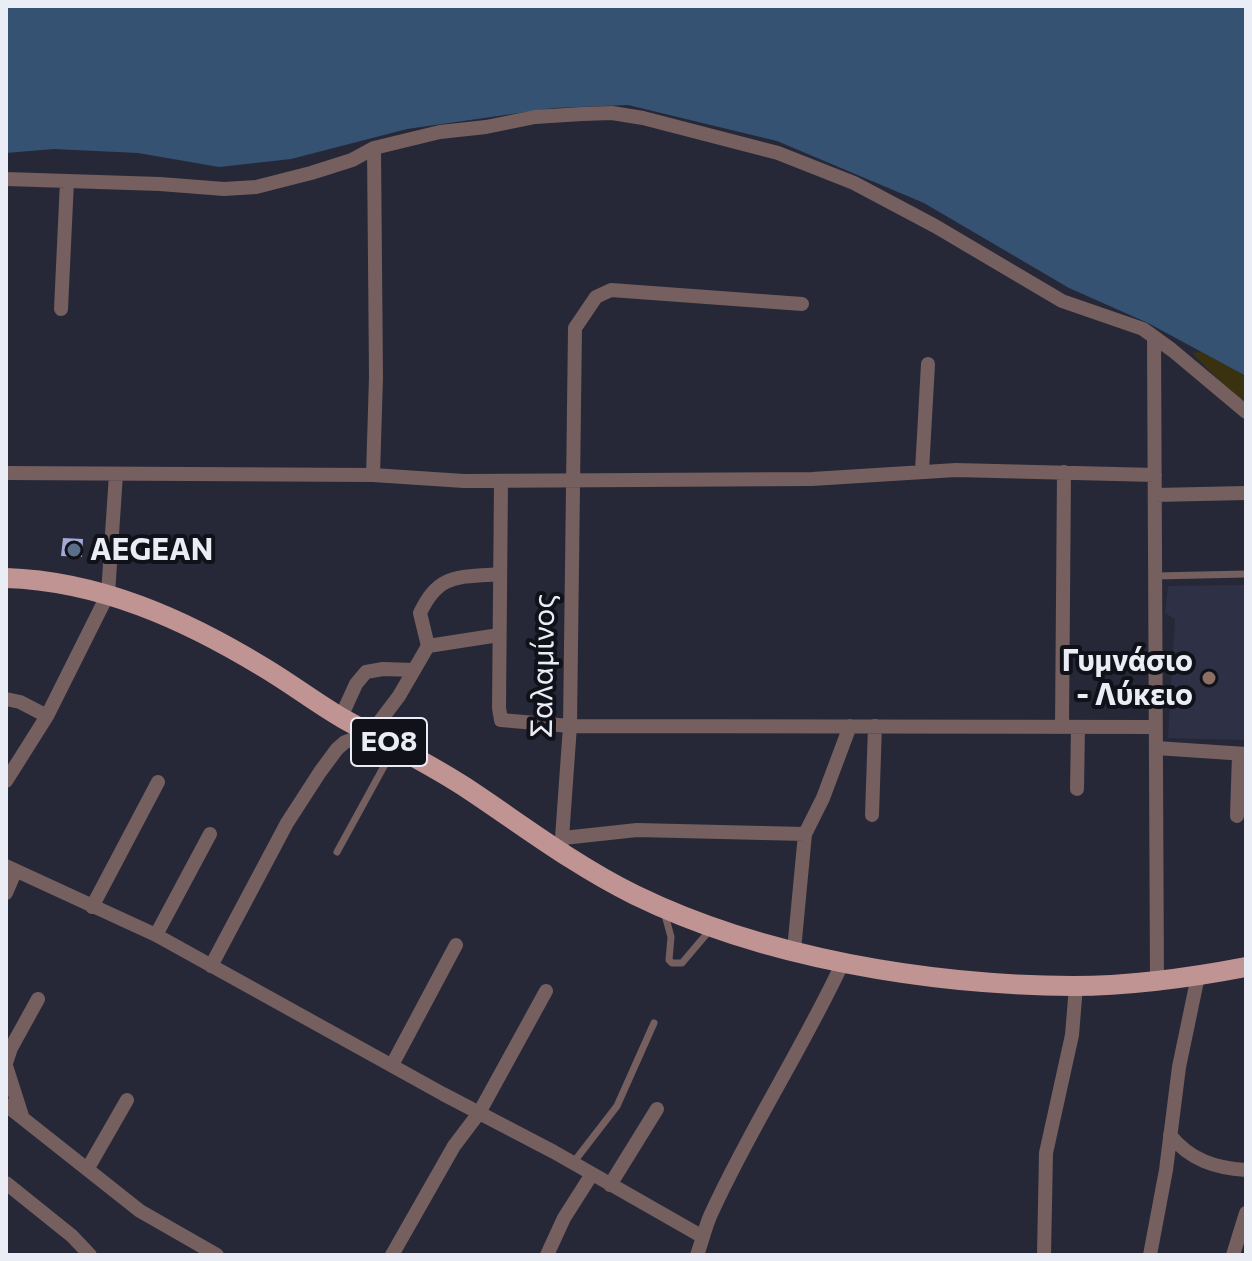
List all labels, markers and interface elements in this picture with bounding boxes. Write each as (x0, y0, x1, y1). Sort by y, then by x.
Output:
place label: AEGEAN (90, 532, 213, 568)
marker: AEGEAN (65, 541, 83, 559)
street label: Σαλαμίνος (524, 593, 562, 739)
place label: Γυμνάσιο - Λύκειο (1062, 643, 1193, 714)
marker: Γυμνάσιο - Λύκειο (1200, 669, 1218, 687)
road number: ΕΟ8 (351, 718, 427, 766)

